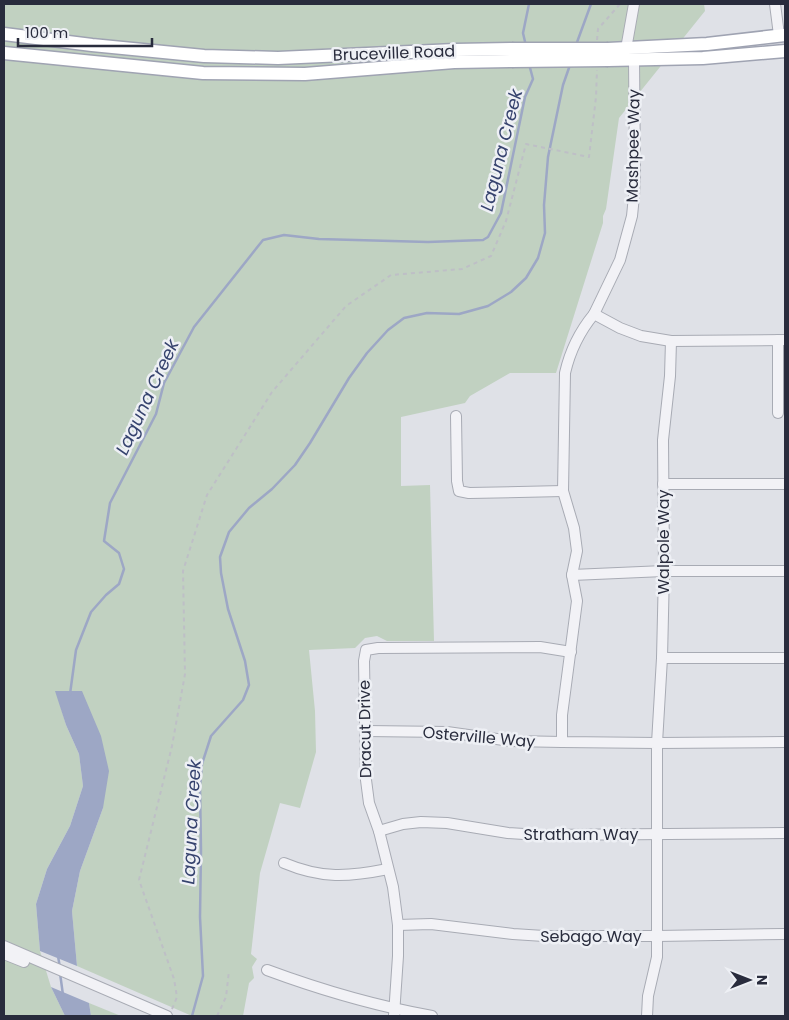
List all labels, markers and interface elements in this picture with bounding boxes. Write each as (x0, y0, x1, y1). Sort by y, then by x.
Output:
scale bar (18, 15, 151, 47)
text: 100 m (25, 22, 68, 43)
street label: Bruceville Road (333, 39, 455, 67)
water label: Laguna Creek (474, 86, 528, 214)
street label: Mashpee Way (621, 89, 645, 203)
water label: Laguna Creek (109, 334, 185, 459)
street label: Walpole Way (652, 490, 675, 595)
street label: Dracut Drive (353, 680, 377, 778)
street label: Osterville Way (422, 721, 536, 753)
water label: Laguna Creek (175, 758, 207, 885)
street label: Stratham Way (523, 823, 639, 846)
street label: Sebago Way (540, 925, 642, 948)
north arrow (724, 955, 774, 1005)
text: N (752, 975, 772, 985)

